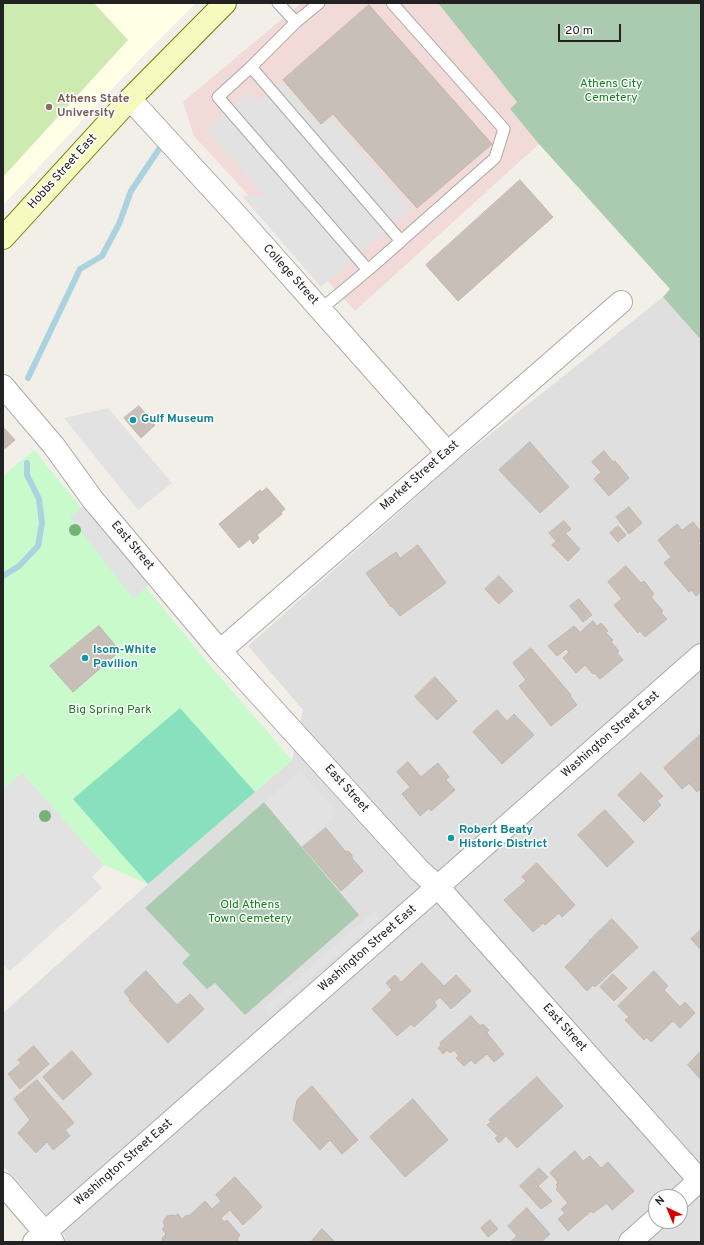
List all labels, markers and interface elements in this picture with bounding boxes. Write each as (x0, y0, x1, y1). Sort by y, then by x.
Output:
scale bar (560, 16, 623, 42)
text: 20 m (565, 23, 593, 39)
park label: Athens City Cemetery (580, 78, 642, 106)
place label: Athens State University (57, 93, 130, 121)
marker: Athens State University (44, 102, 54, 112)
street label: Hobbs Street East (25, 131, 101, 213)
street label: College Street (259, 242, 321, 308)
place label: Gulf Museum (141, 413, 214, 427)
marker: Gulf Museum (128, 415, 138, 425)
street label: Market Street East (378, 438, 462, 514)
street label: East Street (107, 519, 157, 573)
place label: Isom-White Pavilion (93, 644, 156, 672)
marker: Isom-White Pavilion (80, 653, 90, 663)
street label: Washington Street East (559, 689, 663, 781)
park label: Big Spring Park (68, 704, 152, 718)
street label: East Street (321, 762, 371, 816)
place label: Robert Beaty Historic District (459, 824, 547, 852)
marker: Robert Beaty Historic District (446, 833, 456, 843)
park label: Old Athens Town Cemetery (208, 899, 292, 927)
street label: Washington Street East (316, 903, 420, 995)
street label: East Street (539, 1001, 589, 1055)
street label: Washington Street East (72, 1117, 176, 1209)
north arrow (648, 1189, 688, 1229)
text: N (653, 1193, 668, 1209)

